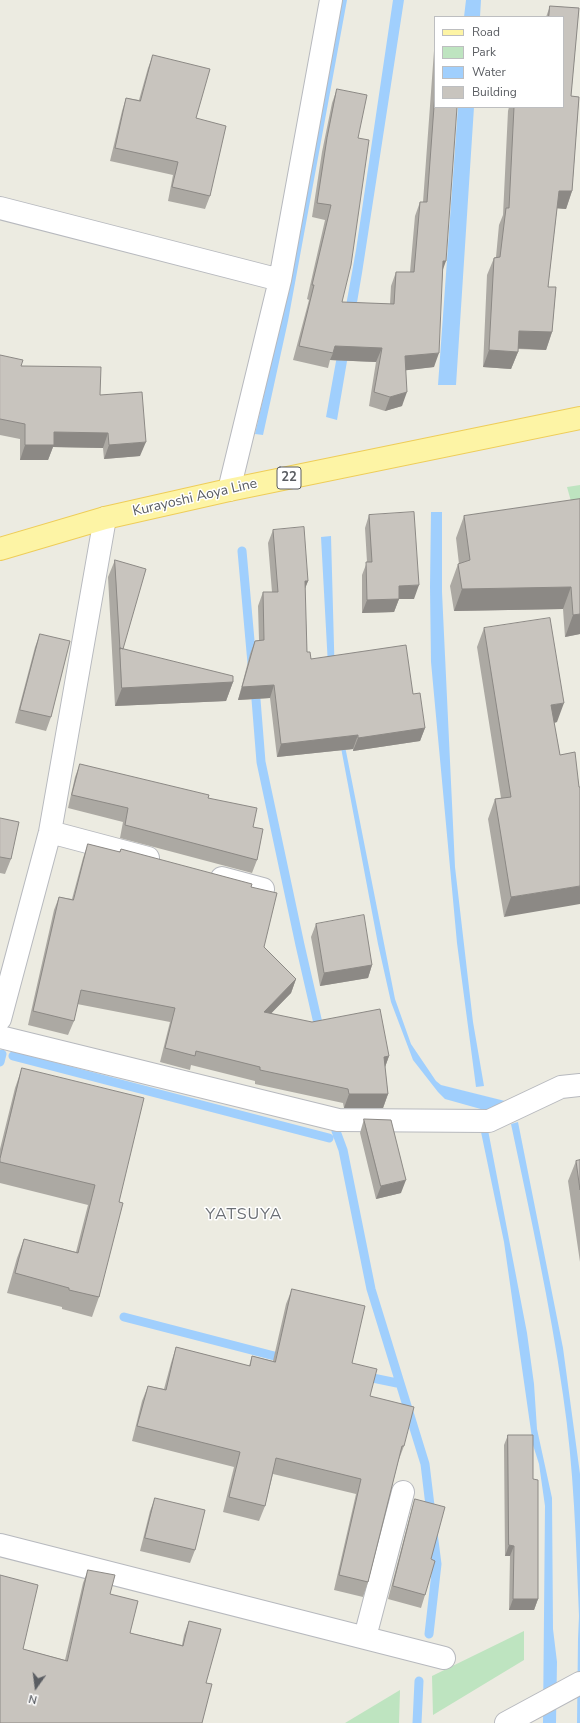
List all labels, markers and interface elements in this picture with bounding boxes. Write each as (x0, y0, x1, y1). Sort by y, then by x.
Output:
legend (434, 16, 564, 108)
text: Road (472, 24, 500, 40)
text: Park (472, 44, 496, 60)
text: Water (472, 64, 506, 80)
text: Building (472, 84, 517, 100)
road number: 22 (277, 467, 301, 489)
street label: Kurayoshi Aoya Line (131, 475, 259, 521)
district label: YATSUYA (206, 1205, 282, 1225)
north arrow (16, 1667, 56, 1707)
text: N (27, 1691, 39, 1707)

